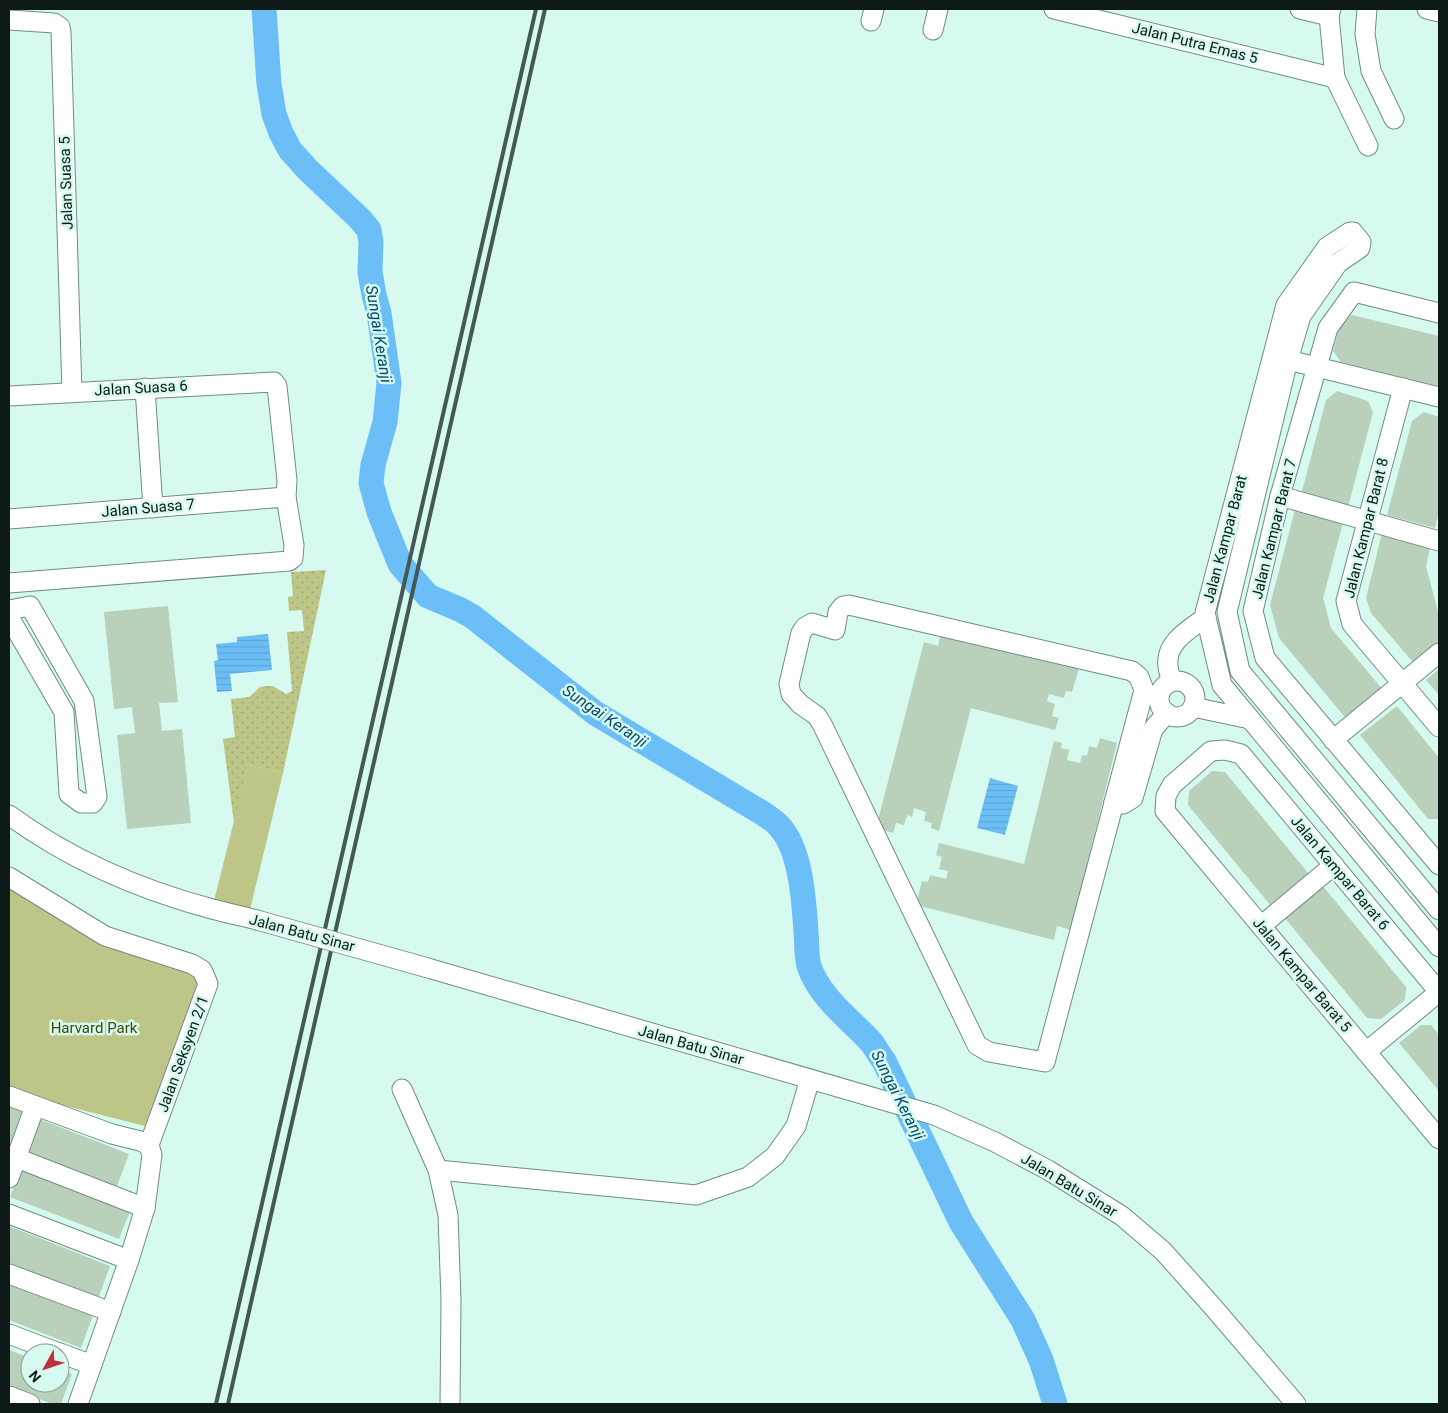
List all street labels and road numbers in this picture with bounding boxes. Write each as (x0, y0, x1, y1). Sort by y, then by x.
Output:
street label: Jalan Putra Emas 5 (1130, 19, 1260, 67)
street label: Jalan Suasa 5 (55, 136, 77, 230)
street label: Jalan Suasa 6 (94, 377, 188, 399)
street label: Jalan Kampar Barat 8 (1340, 456, 1392, 600)
street label: Jalan Kampar Barat 7 (1248, 457, 1300, 601)
street label: Jalan Kampar Barat (1199, 473, 1251, 605)
street label: Jalan Suasa 7 (101, 495, 195, 521)
street label: Jalan Kampar Barat 6 (1287, 812, 1393, 934)
street label: Jalan Batu Sinar (247, 910, 357, 956)
street label: Jalan Kampar Barat 5 (1249, 914, 1355, 1036)
street label: Jalan Seksyen 2/1 (154, 993, 212, 1115)
street label: Jalan Batu Sinar (636, 1021, 746, 1069)
street label: Jalan Batu Sinar (1018, 1149, 1120, 1221)

